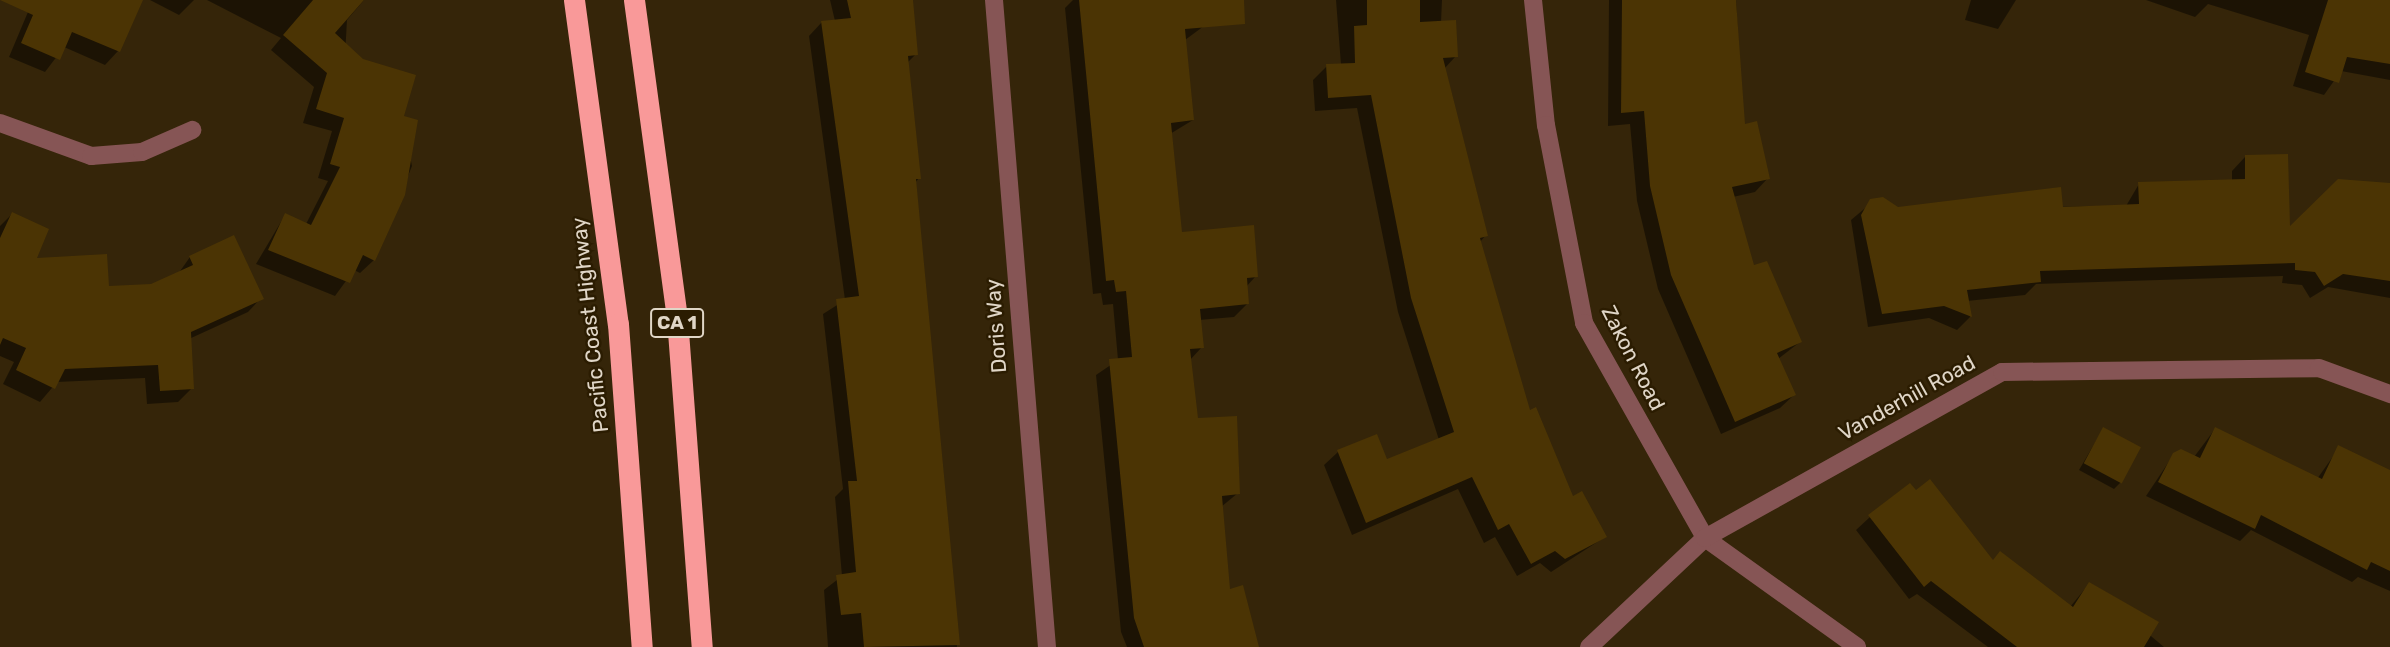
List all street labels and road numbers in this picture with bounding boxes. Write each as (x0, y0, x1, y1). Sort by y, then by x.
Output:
street label: Pacific Coast Highway (566, 216, 614, 434)
street label: Doris Way (980, 278, 1012, 374)
street label: Zakon Road (1596, 301, 1670, 415)
road number: CA 1 (649, 308, 705, 338)
street label: Vanderhill Road (1834, 350, 1980, 446)

